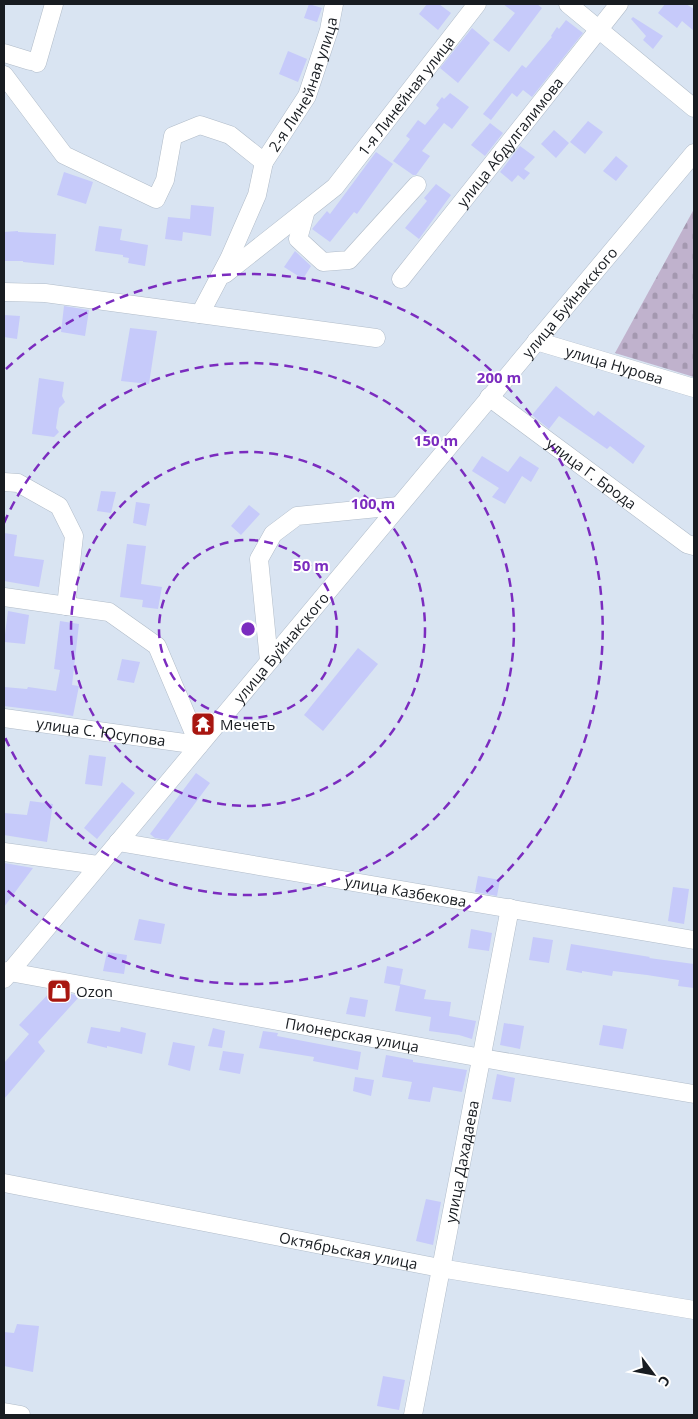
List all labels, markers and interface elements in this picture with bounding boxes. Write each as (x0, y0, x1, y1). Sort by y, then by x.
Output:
street label: 2-я Линейная улица (264, 15, 341, 155)
street label: 1-я Линейная улица (353, 31, 459, 160)
street label: улица Абдулгалимова (452, 73, 567, 211)
street label: улица Буйнакского (517, 243, 622, 362)
street label: улица Нурова (563, 340, 666, 388)
text: 200 m (477, 367, 521, 387)
text: 150 m (414, 430, 458, 450)
street label: улица Г. Брода (543, 433, 641, 513)
text: 100 m (351, 493, 395, 513)
text: 50 m (293, 555, 329, 575)
street label: улица Буйнакского (229, 588, 333, 707)
centre of rings (239, 620, 257, 638)
temple icon: Мечеть (190, 711, 216, 737)
street label: улица С. Юсупова (35, 713, 167, 750)
place label: Мечеть (220, 714, 276, 734)
street label: улица Казбекова (343, 871, 468, 911)
shop icon: Ozon (46, 978, 72, 1004)
place label: Ozon (76, 981, 113, 1001)
street label: Пионерская улица (284, 1012, 421, 1056)
street label: улица Дахадаева (440, 1099, 483, 1225)
street label: Октябрьская улица (278, 1227, 419, 1273)
north arrow (628, 1349, 678, 1399)
text: С (654, 1372, 675, 1390)

